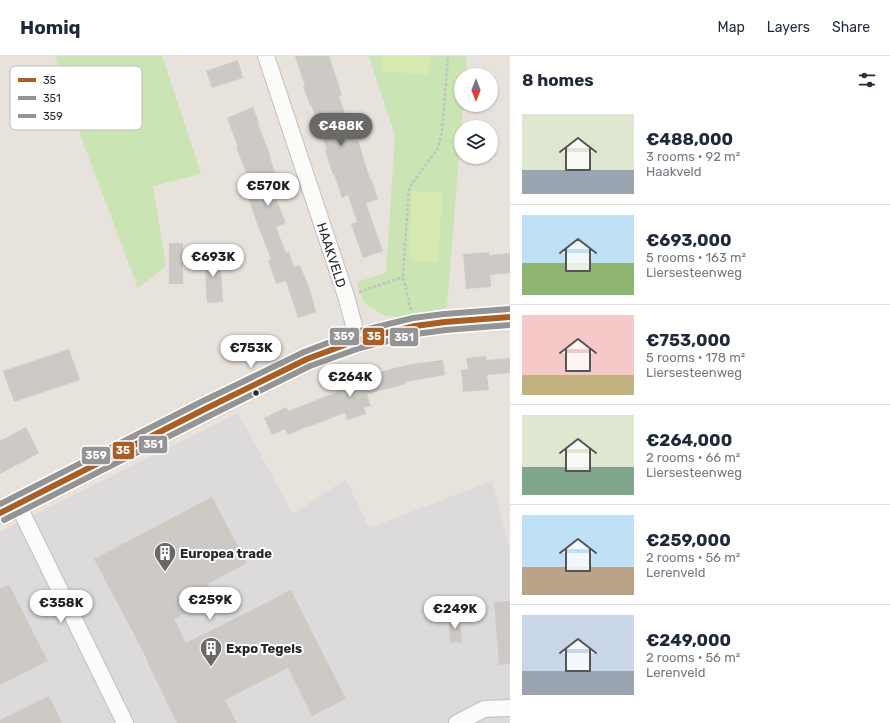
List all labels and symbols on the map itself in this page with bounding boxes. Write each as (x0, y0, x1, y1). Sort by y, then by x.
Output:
legend (10, 66, 142, 130)
north arrow (454, 68, 498, 112)
text: 35 (43, 74, 57, 87)
text: 351 (43, 92, 61, 105)
text: 359 (43, 110, 63, 123)
pin: €488K (313, 113, 369, 147)
pin: €570K (240, 173, 296, 207)
street label: HAAKVELD (314, 221, 349, 289)
pin: €693K (185, 244, 241, 278)
line badge: 359 (329, 327, 360, 346)
line badge: 35 (362, 327, 385, 346)
line badge: 351 (389, 327, 419, 347)
text: 359 (333, 330, 355, 343)
text: 35 (367, 330, 381, 343)
text: 351 (394, 331, 414, 344)
pin: €753K (223, 335, 279, 369)
pin: €264K (322, 364, 378, 398)
unlabelled marker (251, 388, 261, 398)
line badge: 351 (138, 435, 168, 454)
text: 351 (143, 438, 163, 451)
line badge: 35 (112, 441, 135, 460)
text: 35 (116, 444, 130, 457)
line badge: 359 (81, 446, 111, 465)
text: 359 (85, 449, 107, 462)
building icon: Europea trade (152, 540, 178, 573)
place label: Europea trade (180, 546, 272, 561)
pin: €259K (182, 587, 238, 621)
pin: €358K (33, 590, 89, 624)
pin: €249K (427, 596, 483, 630)
building icon: Expo Tegels (198, 635, 224, 668)
place label: Expo Tegels (226, 641, 302, 656)

